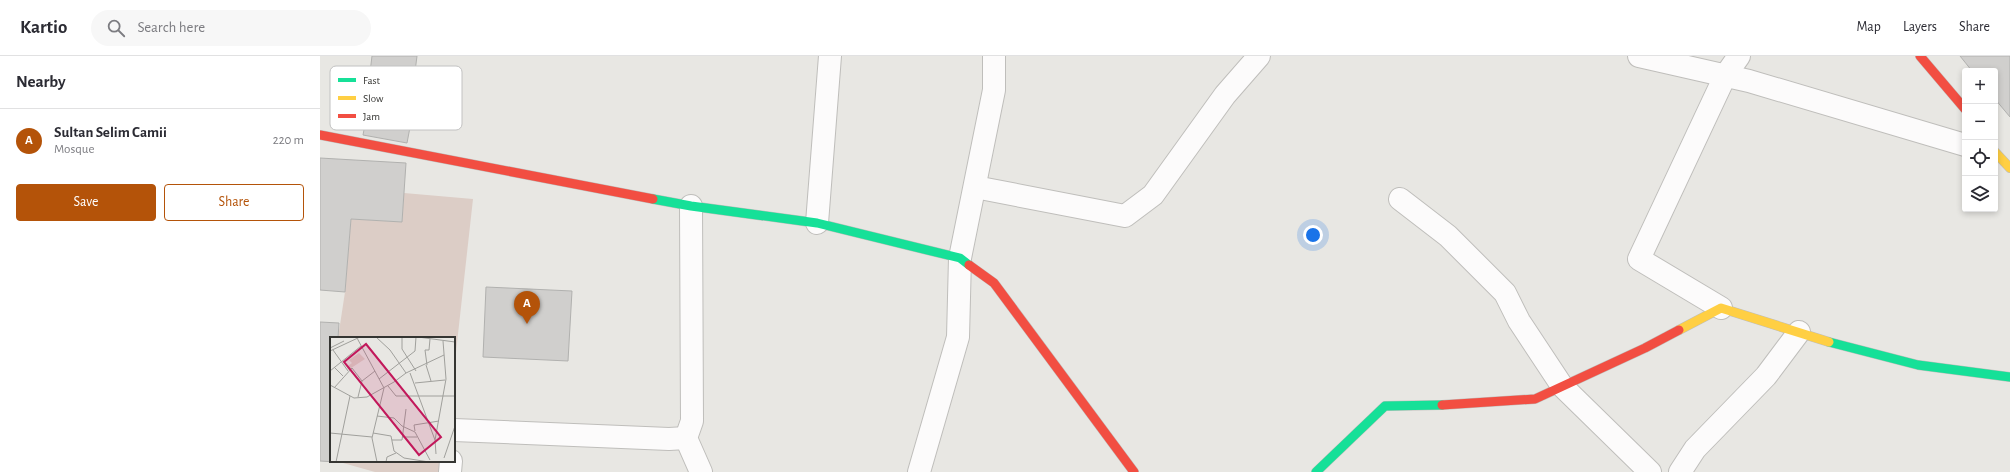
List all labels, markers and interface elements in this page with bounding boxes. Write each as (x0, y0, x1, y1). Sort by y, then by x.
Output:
search box (91, 10, 371, 46)
icon: search (105, 17, 127, 39)
text: Kartio (20, 18, 67, 37)
text: Search here (137, 20, 205, 35)
text: Map (1856, 20, 1881, 34)
text: Layers (1903, 20, 1937, 34)
text: Share (1959, 20, 1990, 34)
legend (330, 66, 462, 130)
map controls (1962, 68, 1998, 212)
button: + (1962, 68, 1998, 104)
text: Nearby (16, 73, 66, 90)
text: Fast (363, 75, 381, 86)
text: Slow (363, 93, 384, 104)
button: − (1962, 104, 1998, 140)
text: Jam (363, 111, 380, 122)
text: Sultan Selim Camii (54, 125, 167, 140)
text: A (25, 134, 33, 147)
text: 220 m (273, 134, 304, 147)
button: locate (1962, 140, 1998, 176)
text: Mosque (54, 143, 94, 156)
button: layers (1962, 176, 1998, 212)
button: Save (16, 184, 156, 221)
button: Share (164, 184, 304, 221)
your location (1303, 225, 1323, 245)
pin: A (514, 291, 540, 324)
inset map (330, 337, 455, 462)

